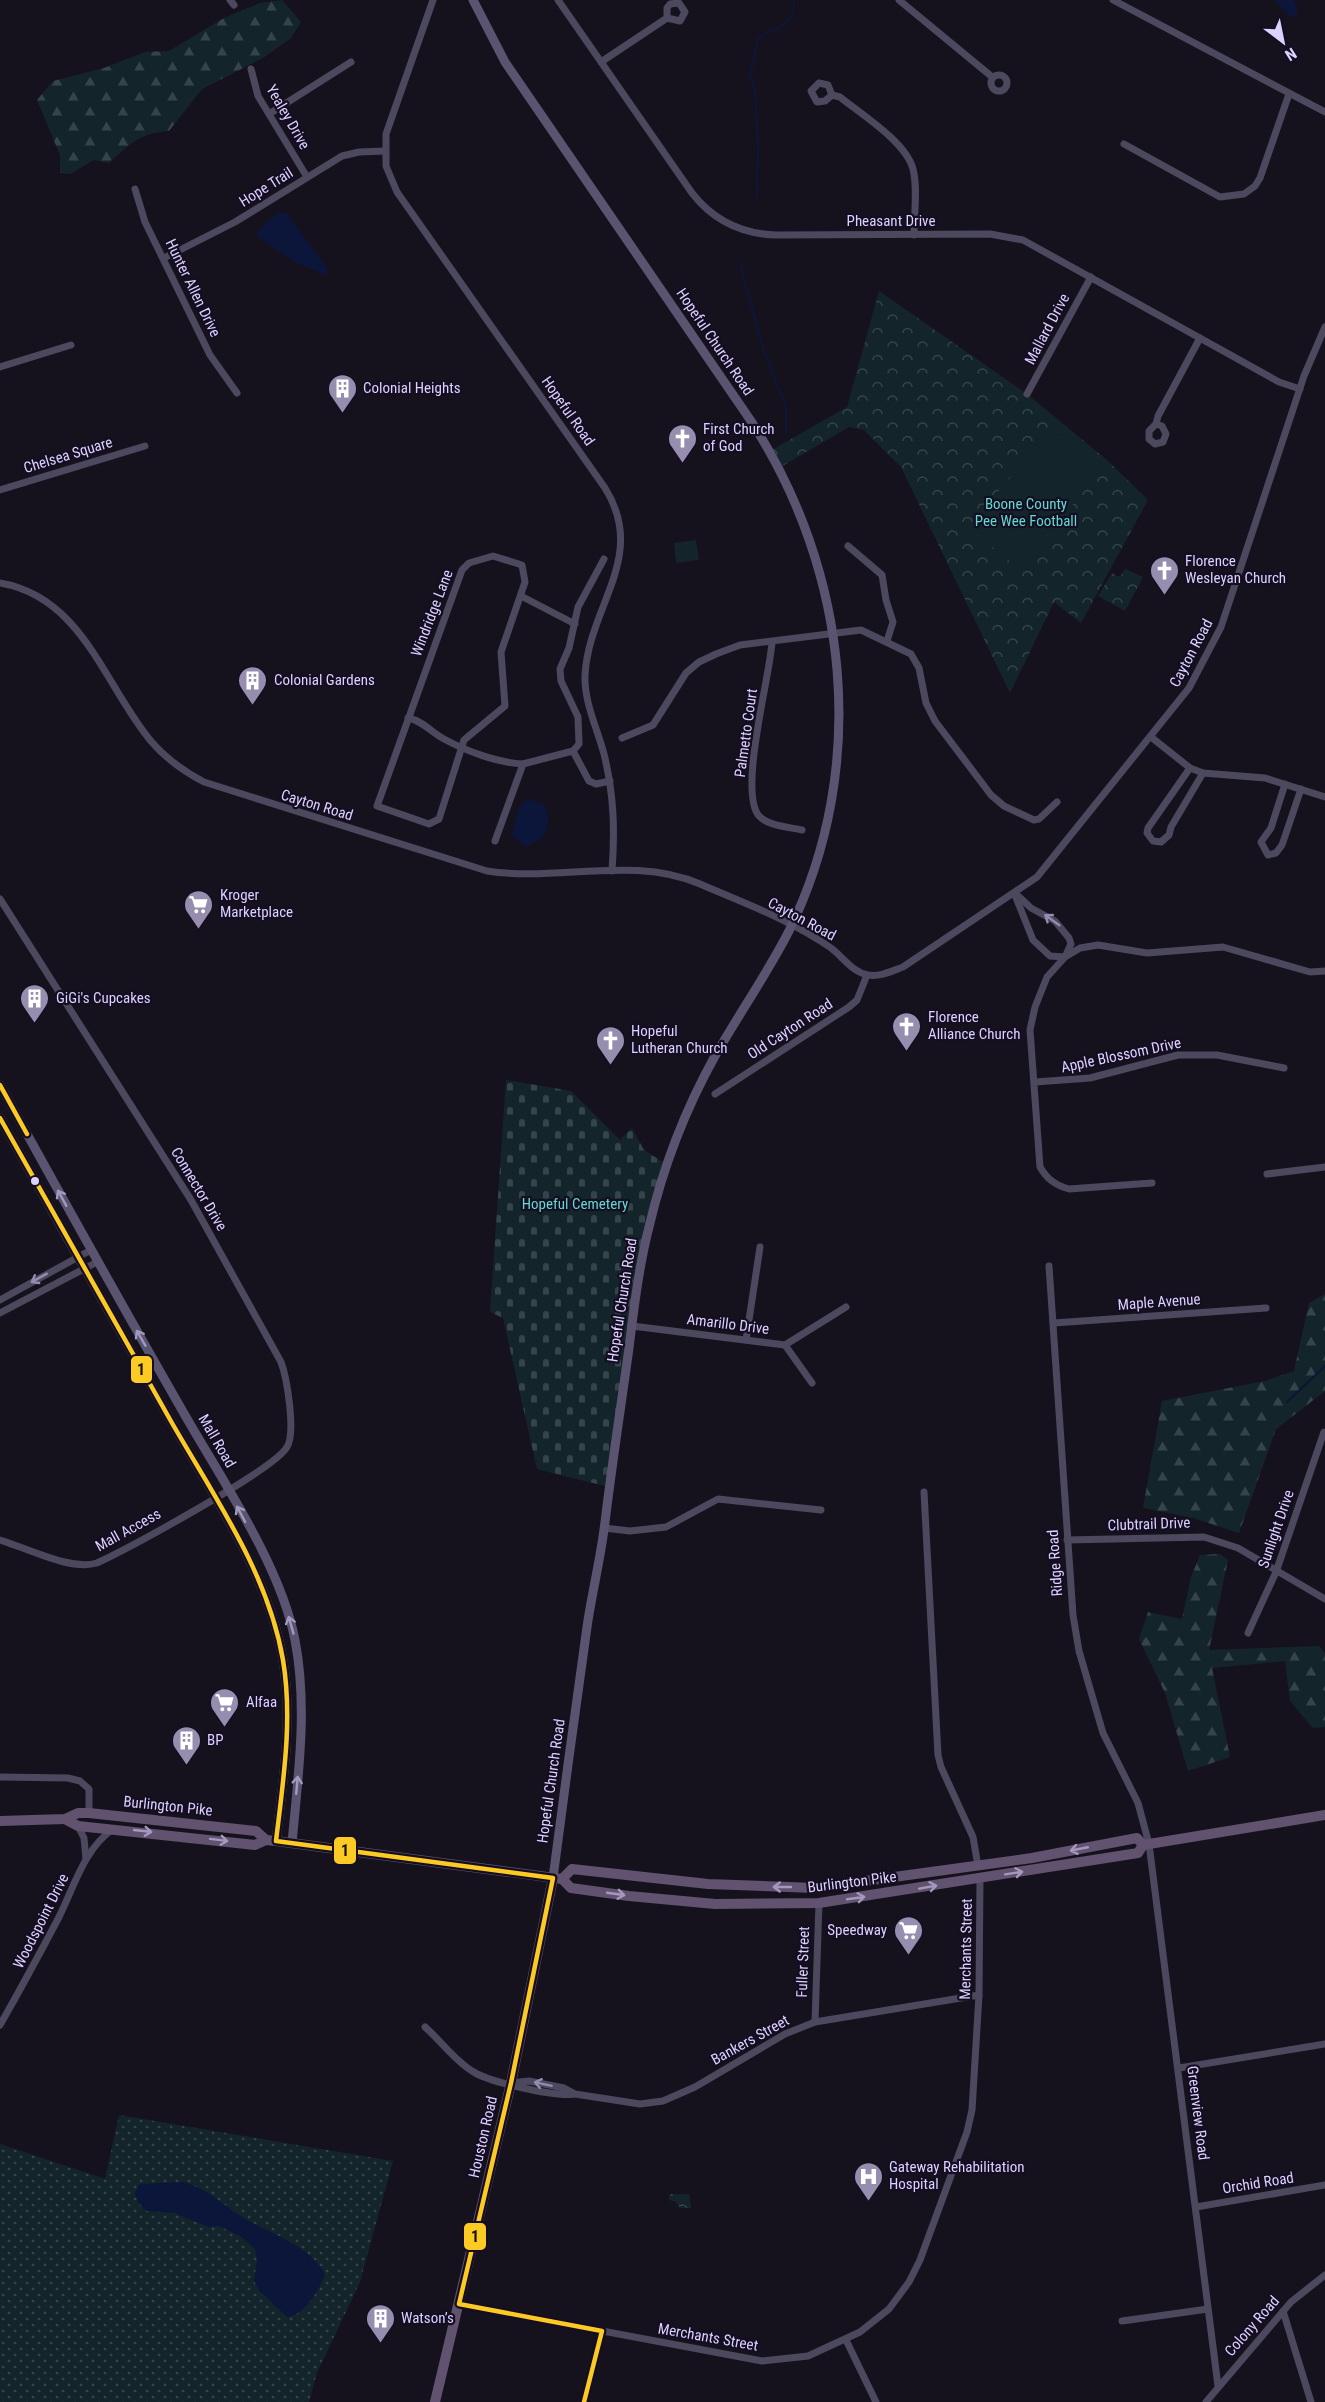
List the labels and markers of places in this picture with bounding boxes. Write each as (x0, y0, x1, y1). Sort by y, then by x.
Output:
building icon: Colonial Heights (326, 372, 358, 414)
place label: Colonial Heights (363, 379, 461, 397)
place label: First Church of God (703, 420, 775, 455)
church icon: First Church of God (666, 422, 698, 464)
place label: Florence Wesleyan Church (1185, 552, 1286, 587)
church icon: Florence Wesleyan Church (1148, 554, 1180, 596)
building icon: Colonial Gardens (237, 664, 269, 706)
place label: Colonial Gardens (274, 671, 375, 689)
place label: Kroger Marketplace (220, 886, 293, 921)
supermarket icon: Kroger Marketplace (183, 888, 215, 930)
building icon: GiGi's Cupcakes (19, 982, 51, 1024)
place label: GiGi's Cupcakes (56, 989, 151, 1007)
place label: Florence Alliance Church (928, 1008, 1020, 1043)
church icon: Florence Alliance Church (891, 1010, 923, 1052)
place label: Hopeful Lutheran Church (631, 1022, 728, 1057)
church icon: Hopeful Lutheran Church (594, 1024, 626, 1066)
unlabelled marker (29, 1175, 41, 1187)
supermarket icon: Alfaa (209, 1686, 241, 1728)
place label: Alfaa (246, 1693, 277, 1711)
building icon: BP (170, 1724, 202, 1766)
place label: BP (207, 1731, 224, 1749)
supermarket icon: Speedway (892, 1914, 924, 1956)
place label: Speedway (827, 1921, 887, 1939)
place label: Gateway Rehabilitation Hospital (889, 2158, 1024, 2193)
hospital icon: Gateway Rehabilitation Hospital (852, 2160, 884, 2202)
building icon: Watson’s (364, 2302, 396, 2344)
place label: Watson’s (401, 2309, 454, 2327)

